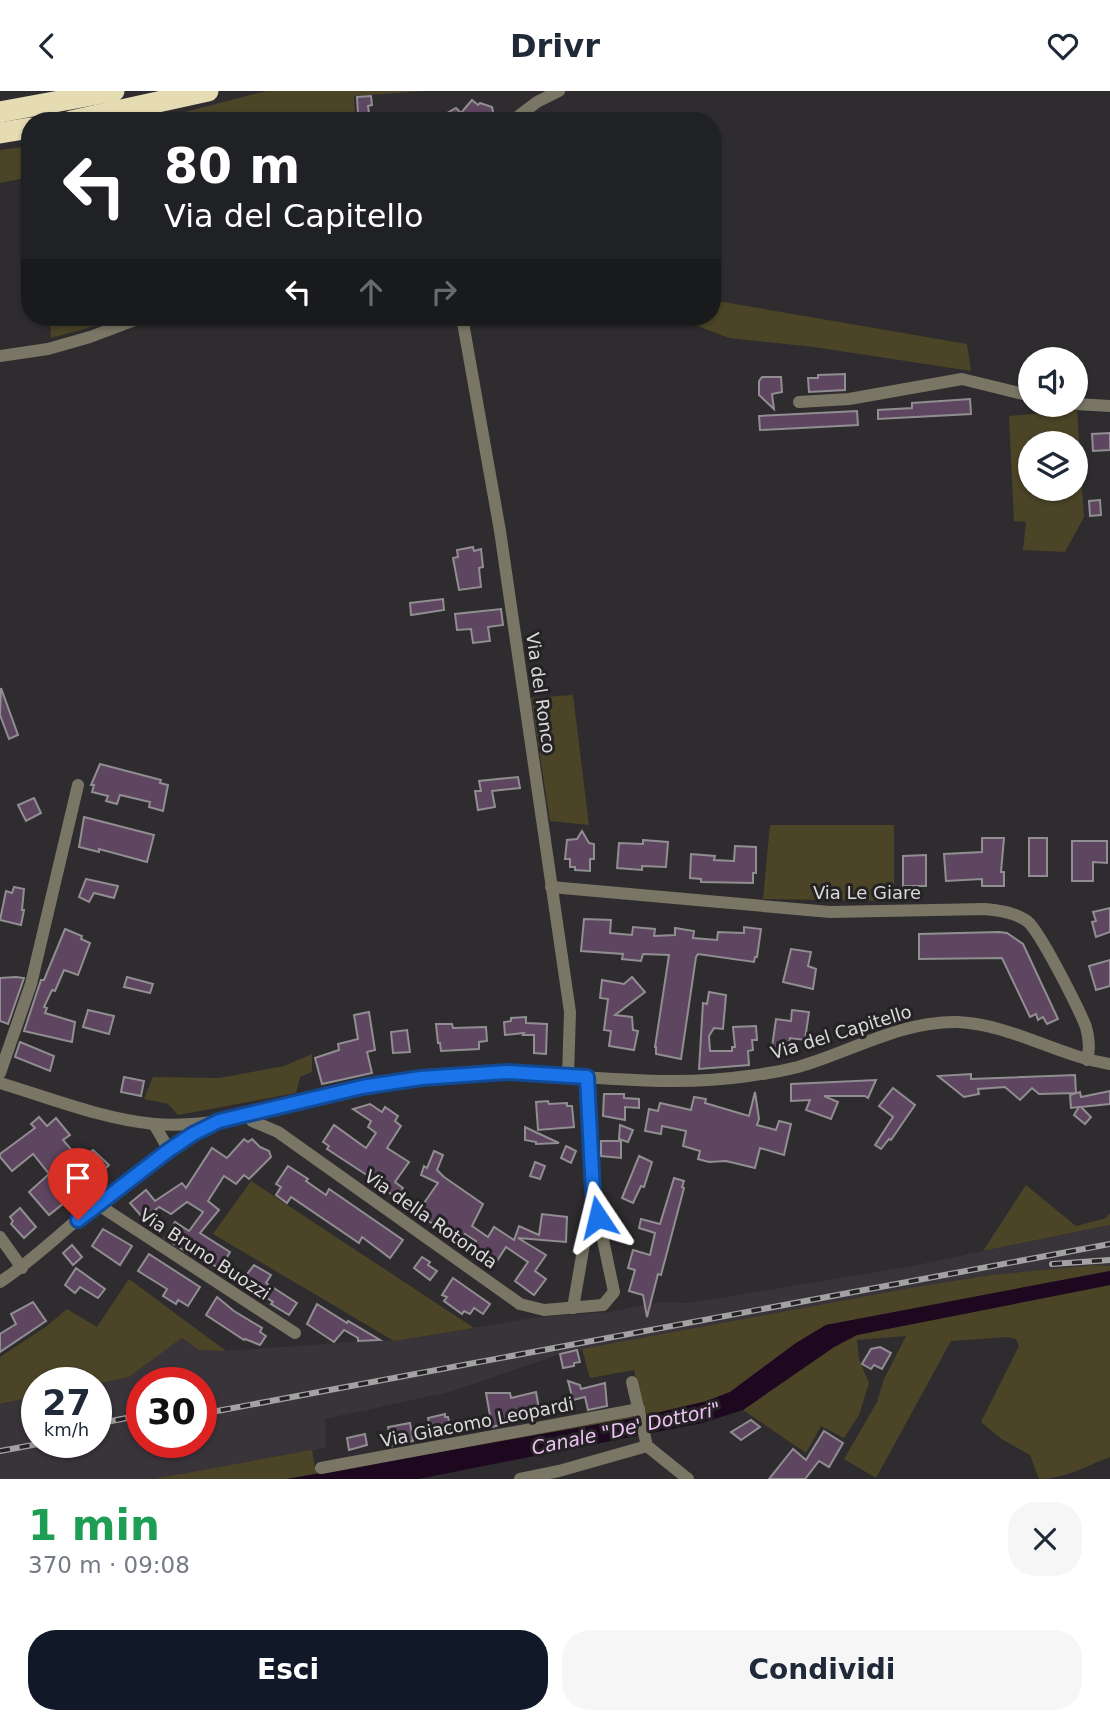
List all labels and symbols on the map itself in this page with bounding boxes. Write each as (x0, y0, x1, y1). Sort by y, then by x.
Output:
street label: Via del Ronco (522, 631, 560, 755)
street label: Via Le Giare (813, 882, 921, 903)
street label: Via del Capitello (768, 1001, 914, 1063)
pin (48, 1148, 108, 1220)
street label: Via della Rotonda (360, 1165, 502, 1273)
position arrow (561, 1180, 635, 1254)
street label: Via Bruno Buozzi (136, 1204, 274, 1304)
speed limit sign: 30 (126, 1367, 217, 1458)
street label: Via Giacomo Leopardi (379, 1393, 575, 1451)
water label: Canale "De' Dottori" (530, 1397, 722, 1459)

